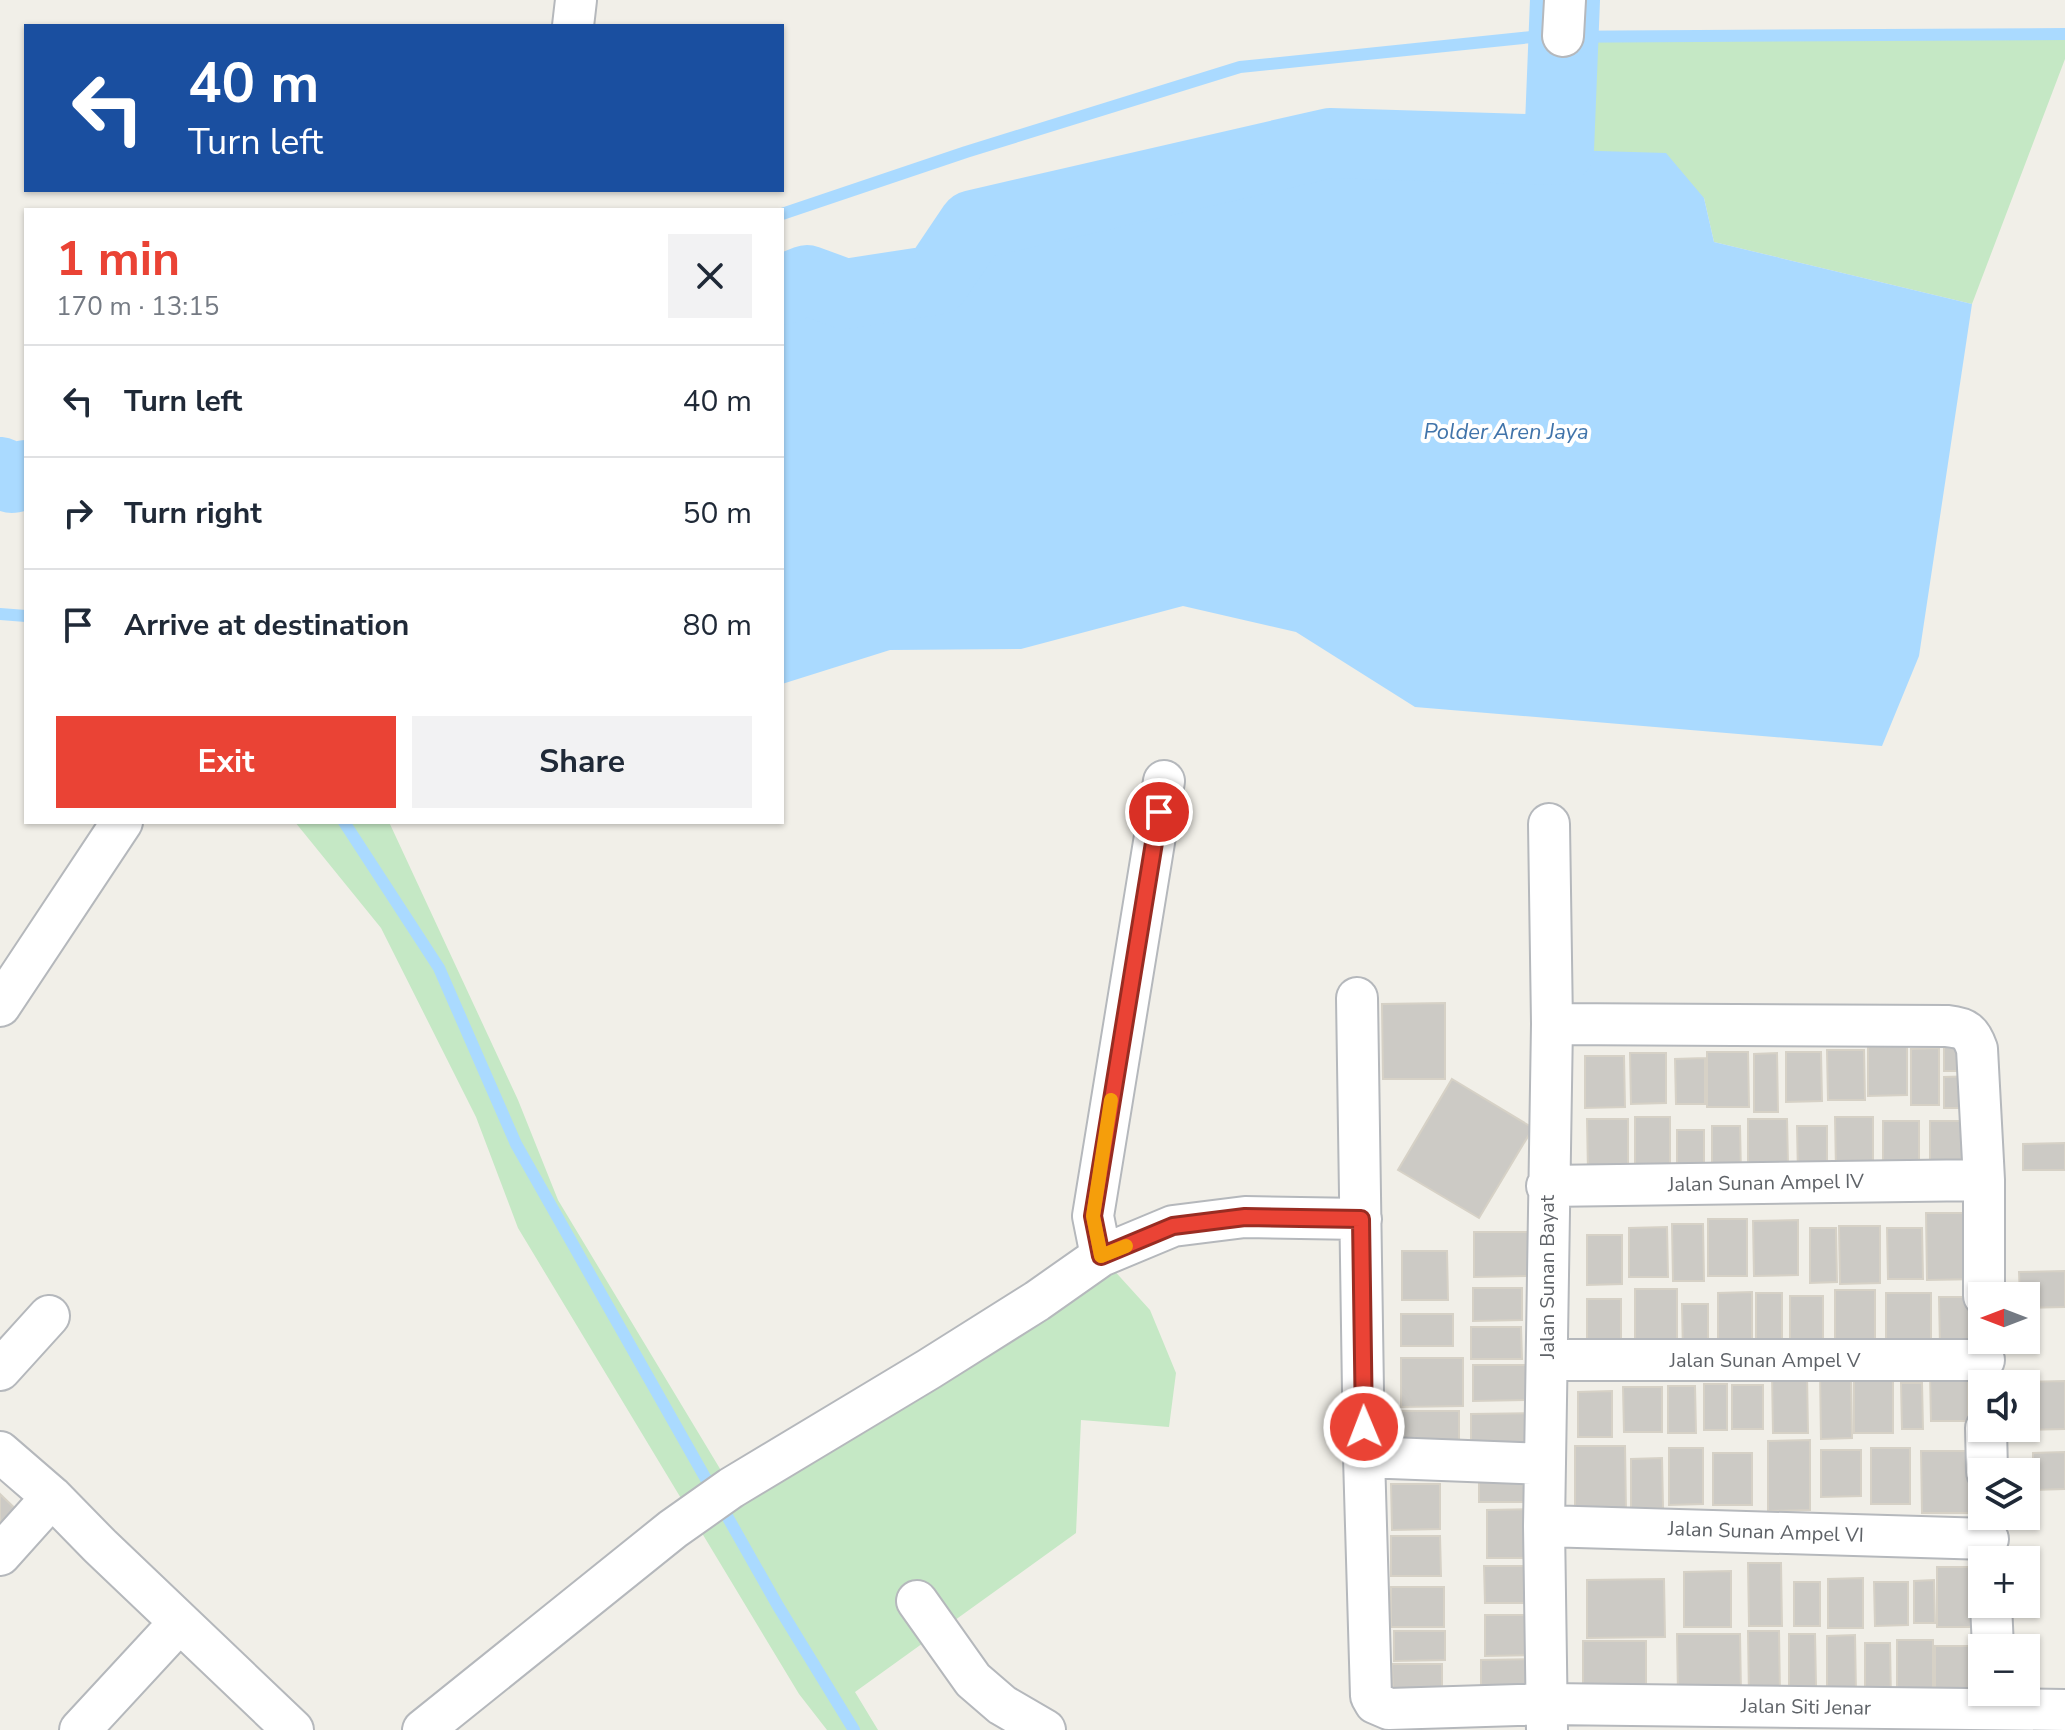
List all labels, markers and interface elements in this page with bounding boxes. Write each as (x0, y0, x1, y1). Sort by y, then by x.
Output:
text: 40 m (188, 45, 319, 122)
icon: left (56, 56, 160, 160)
text: Turn left (188, 118, 323, 167)
text: 1 min (56, 226, 180, 292)
button: close (668, 234, 752, 318)
text: 170 m · 13:15 (56, 289, 219, 324)
icon: left (56, 379, 100, 423)
text: Turn left (124, 381, 242, 422)
text: 40 m (683, 381, 752, 422)
water label: Polder Aren Jaya (1423, 417, 1589, 447)
icon: right (56, 491, 100, 535)
text: Turn right (124, 493, 262, 534)
text: 50 m (683, 493, 752, 534)
icon: arrive (56, 603, 100, 647)
text: Arrive at destination (124, 605, 409, 646)
text: 80 m (683, 605, 752, 646)
button: Exit (56, 716, 396, 808)
button: Share (412, 716, 752, 808)
pin (1125, 778, 1193, 846)
icon: arrive (1137, 790, 1181, 834)
street label: Jalan Sunan Ampel IV (1667, 1168, 1864, 1198)
street label: Jalan Sunan Bayat (1534, 1194, 1561, 1360)
north arrow (1968, 1282, 2040, 1354)
map controls (1968, 1282, 2040, 1706)
street label: Jalan Sunan Ampel V (1669, 1347, 1861, 1374)
button: sound (1968, 1370, 2040, 1442)
position arrow (1322, 1385, 1406, 1469)
button: layers (1968, 1458, 2040, 1530)
street label: Jalan Sunan Ampel VI (1667, 1515, 1864, 1549)
button: + (1968, 1546, 2040, 1618)
button: − (1968, 1634, 2040, 1706)
street label: Jalan Siti Jenar (1740, 1692, 1871, 1722)

